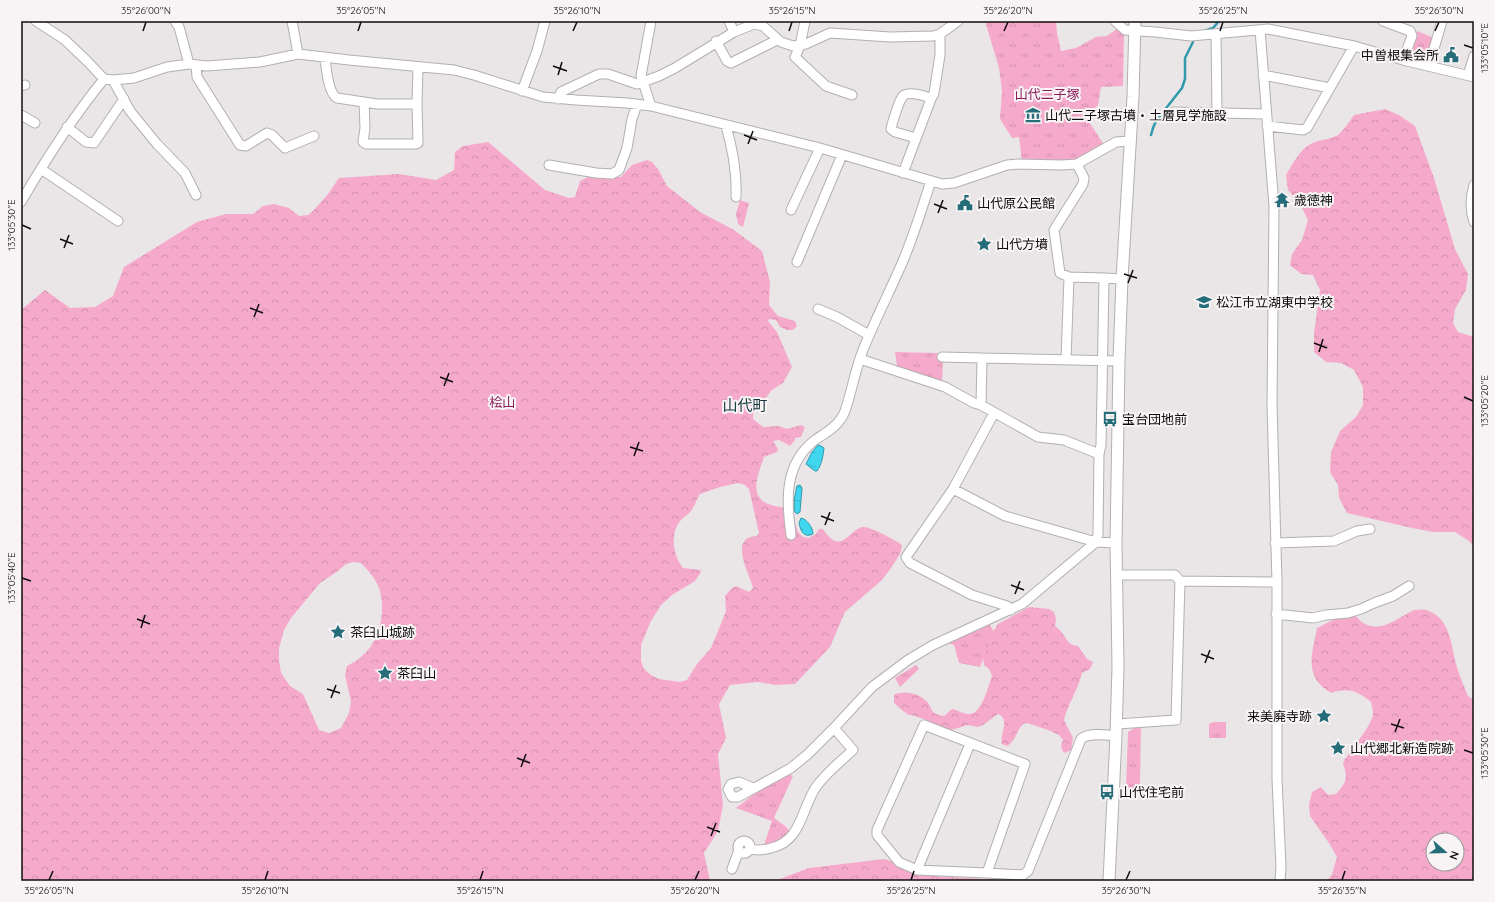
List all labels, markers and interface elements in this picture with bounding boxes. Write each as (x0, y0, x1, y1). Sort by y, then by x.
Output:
text: 35°26'00"N (121, 4, 171, 17)
text: 35°26'05"N (336, 4, 386, 17)
text: 35°26'10"N (553, 4, 601, 17)
text: 35°26'15"N (768, 4, 816, 17)
text: 35°26'20"N (983, 4, 1033, 17)
text: 35°26'25"N (1199, 4, 1247, 17)
text: 35°26'30"N (1414, 4, 1464, 17)
text: 133°05'10"E (1478, 23, 1491, 73)
public building icon: 中曽根集会所 (1442, 46, 1460, 64)
place label: 中曽根集会所 (1361, 47, 1439, 63)
park label: 山代二子塚 (1014, 86, 1080, 102)
museum icon: 山代二子塚古墳・土層見学施設 (1024, 106, 1042, 124)
place label: 山代二子塚古墳・土層見学施設 (1045, 107, 1227, 123)
temple icon: 歳徳神 (1273, 191, 1291, 209)
place label: 歳徳神 (1294, 192, 1333, 208)
public building icon: 山代原公民館 (956, 194, 974, 212)
place label: 山代原公民館 (977, 195, 1055, 211)
text: 133°05'30"E (5, 199, 18, 251)
place icon: 山代方墳 (975, 235, 993, 253)
place label: 山代方墳 (996, 236, 1048, 252)
school or university icon: 松江市立湖東中学校 (1195, 293, 1213, 311)
place label: 松江市立湖東中学校 (1216, 294, 1333, 310)
text: 133°05'20"E (1478, 375, 1491, 427)
park label: 桧山 (489, 394, 515, 410)
district label: 山代町 (722, 396, 768, 415)
bus stop icon: 宝台団地前 (1101, 410, 1119, 428)
place label: 宝台団地前 (1122, 411, 1187, 427)
text: 133°05'40"E (5, 552, 18, 604)
place icon: 茶臼山城跡 (329, 623, 347, 641)
place label: 茶臼山城跡 (350, 624, 415, 640)
place icon: 茶臼山 (376, 664, 394, 682)
place label: 茶臼山 (397, 665, 436, 681)
place icon: 来美廃寺跡 (1315, 707, 1333, 725)
place label: 来美廃寺跡 (1247, 708, 1312, 724)
text: 133°05'30"E (1478, 727, 1491, 779)
place icon: 山代郷北新造院跡 (1329, 739, 1347, 757)
place label: 山代郷北新造院跡 (1350, 740, 1454, 756)
bus stop icon: 山代住宅前 (1098, 783, 1116, 801)
place label: 山代住宅前 (1119, 784, 1184, 800)
north arrow (1425, 832, 1465, 872)
text: N (1446, 849, 1462, 862)
text: 35°26'05"N (24, 884, 74, 897)
text: 35°26'10"N (241, 884, 289, 897)
text: 35°26'15"N (456, 884, 504, 897)
text: 35°26'20"N (670, 884, 720, 897)
text: 35°26'25"N (887, 884, 935, 897)
text: 35°26'30"N (1101, 884, 1151, 897)
text: 35°26'35"N (1318, 884, 1366, 897)

